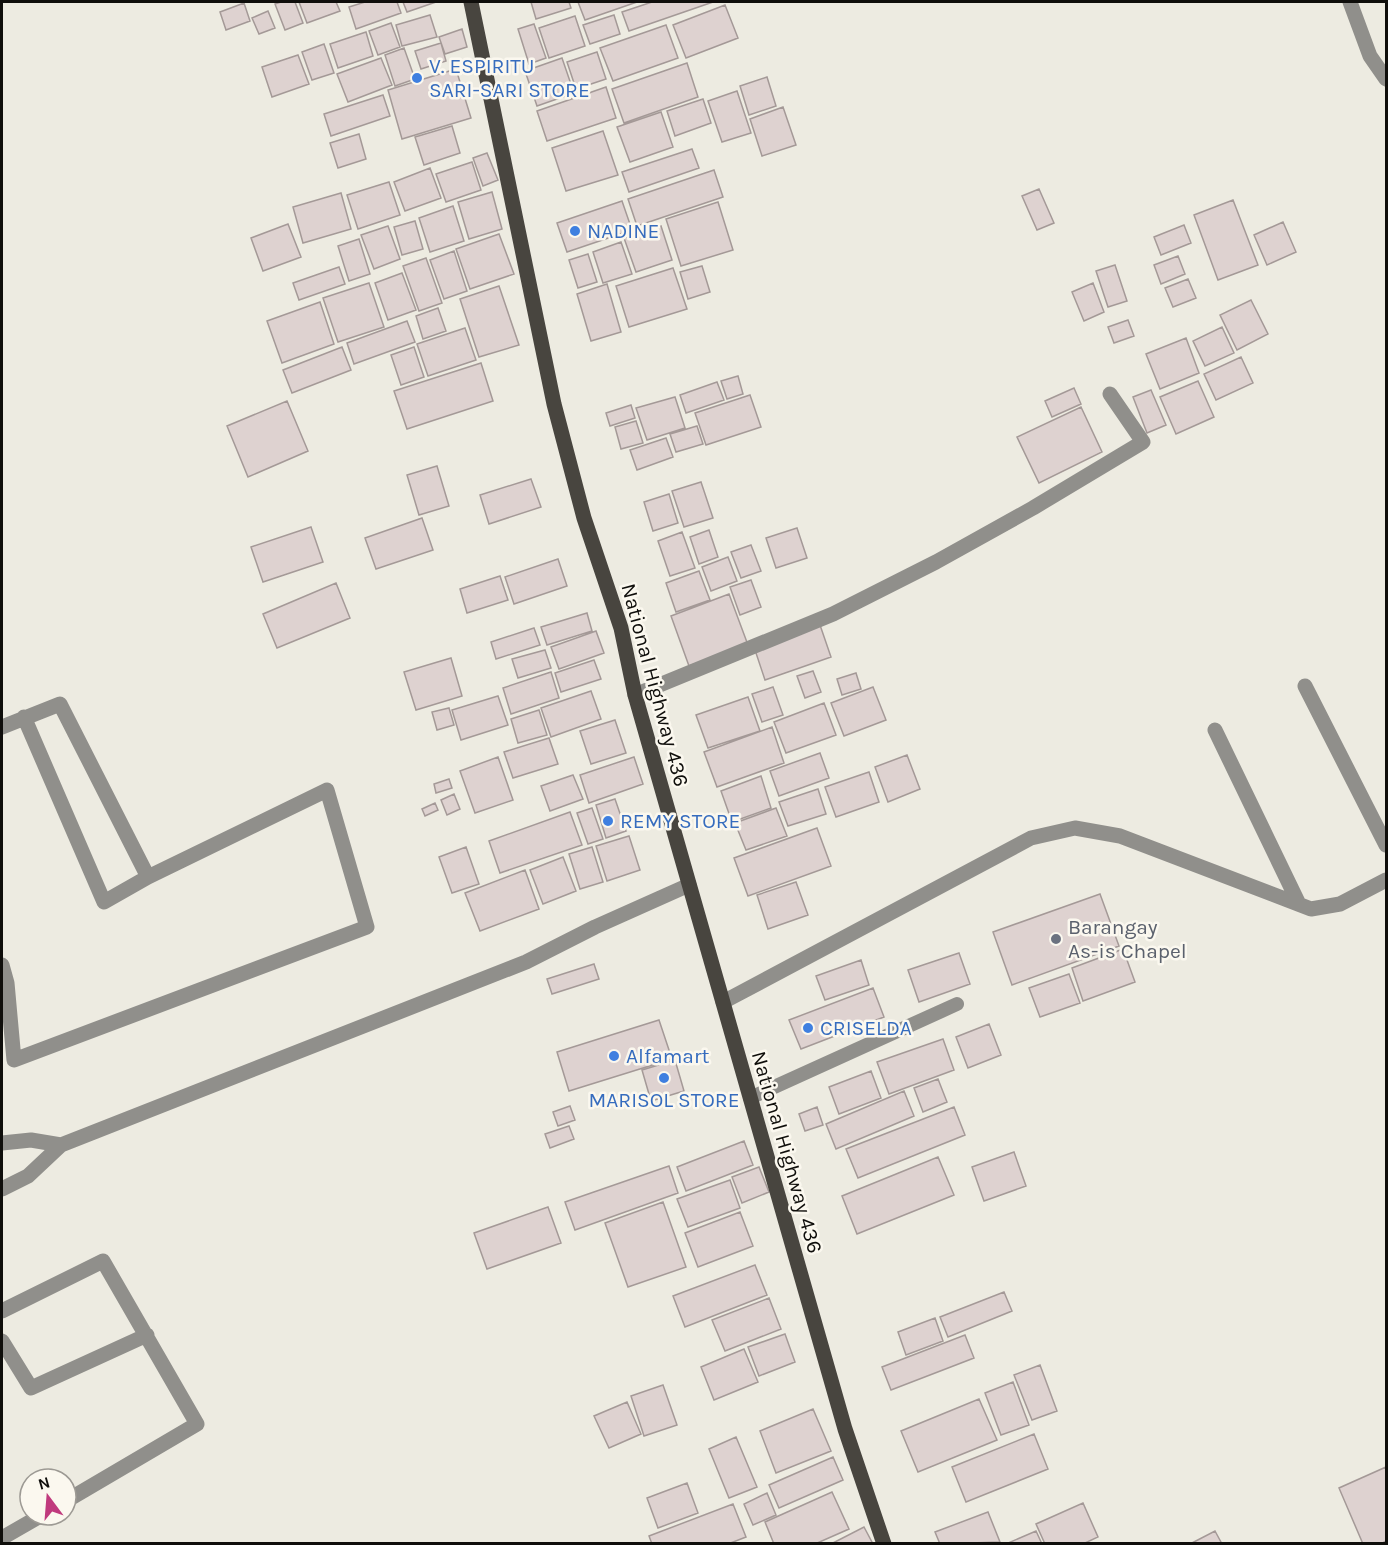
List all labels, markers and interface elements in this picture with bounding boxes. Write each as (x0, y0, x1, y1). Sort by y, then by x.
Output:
place label: V. ESPIRITU SARI-SARI STORE (429, 54, 590, 102)
marker: V. ESPIRITU SARI-SARI STORE (410, 71, 424, 85)
place label: NADINE (587, 219, 659, 243)
marker: NADINE (568, 224, 582, 238)
street label: National Highway 436 (616, 581, 694, 789)
place label: REMY STORE (620, 809, 740, 833)
marker: REMY STORE (601, 814, 615, 828)
place label: Barangay As-is Chapel (1068, 915, 1187, 963)
marker: Barangay As-is Chapel (1049, 932, 1063, 946)
place label: CRISELDA (820, 1016, 912, 1040)
marker: CRISELDA (801, 1021, 815, 1035)
place label: Alfamart (626, 1044, 709, 1068)
street label: National Highway 436 (747, 1048, 827, 1256)
marker: Alfamart (607, 1049, 621, 1063)
marker: MARISOL STORE (657, 1071, 671, 1085)
place label: MARISOL STORE (588, 1088, 740, 1112)
north arrow (18, 1467, 78, 1527)
text: N (36, 1472, 52, 1494)

